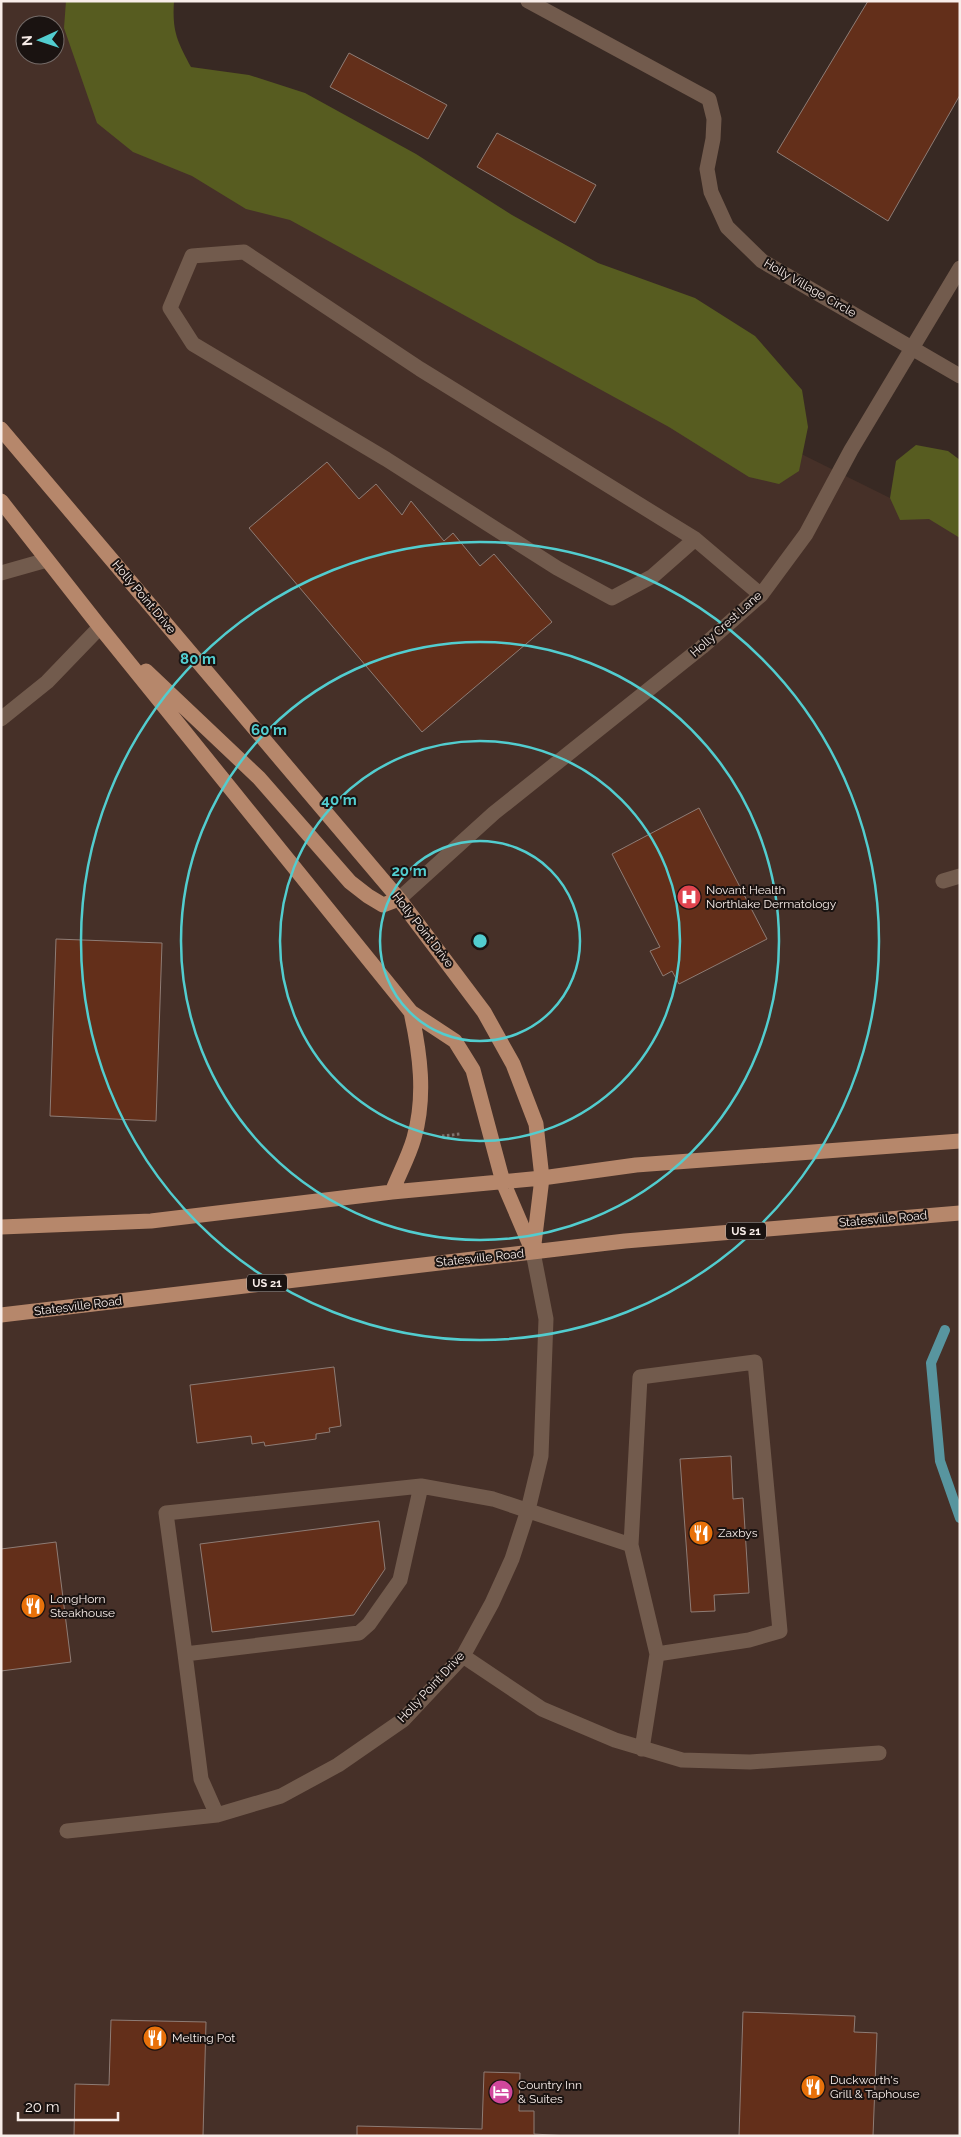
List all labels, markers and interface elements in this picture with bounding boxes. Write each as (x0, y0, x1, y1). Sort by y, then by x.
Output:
north arrow (15, 15, 65, 65)
text: N (19, 35, 35, 46)
street label: Holly Village Circle (761, 256, 859, 320)
street label: Holly Point Drive (109, 558, 179, 636)
street label: Holly Crest Lane (687, 588, 765, 660)
text: 80 m (180, 650, 216, 668)
text: 60 m (251, 721, 287, 739)
text: 40 m (321, 791, 357, 809)
text: 20 m (391, 862, 427, 880)
place label: Novant Health Northlake Dermatology (706, 883, 837, 911)
hospital icon: Novant Health Northlake Dermatology (676, 884, 702, 910)
street label: Holly Point Drive (389, 890, 457, 970)
centre of rings (471, 932, 489, 950)
street label: Statesville Road (838, 1208, 928, 1230)
road number: US 21 (726, 1222, 766, 1240)
street label: Statesville Road (435, 1246, 525, 1270)
road number: US 21 (247, 1275, 287, 1292)
street label: Statesville Road (33, 1294, 123, 1318)
restaurant icon: Zaxbys (688, 1520, 714, 1546)
place label: Zaxbys (718, 1526, 758, 1540)
place label: LongHorn Steakhouse (50, 1592, 115, 1620)
restaurant icon: LongHorn Steakhouse (20, 1593, 46, 1619)
street label: Holly Point Drive (395, 1649, 467, 1725)
restaurant icon: Melting Pot (142, 2025, 168, 2051)
place label: Melting Pot (172, 2031, 235, 2045)
place label: Duckworth's Grill & Taphouse (830, 2073, 919, 2101)
restaurant icon: Duckworth's Grill & Taphouse (800, 2074, 826, 2100)
place label: Country Inn & Suites (518, 2078, 582, 2106)
hotel icon: Country Inn & Suites (488, 2079, 514, 2105)
scale bar (18, 2090, 118, 2122)
text: 20 m (25, 2098, 60, 2116)

